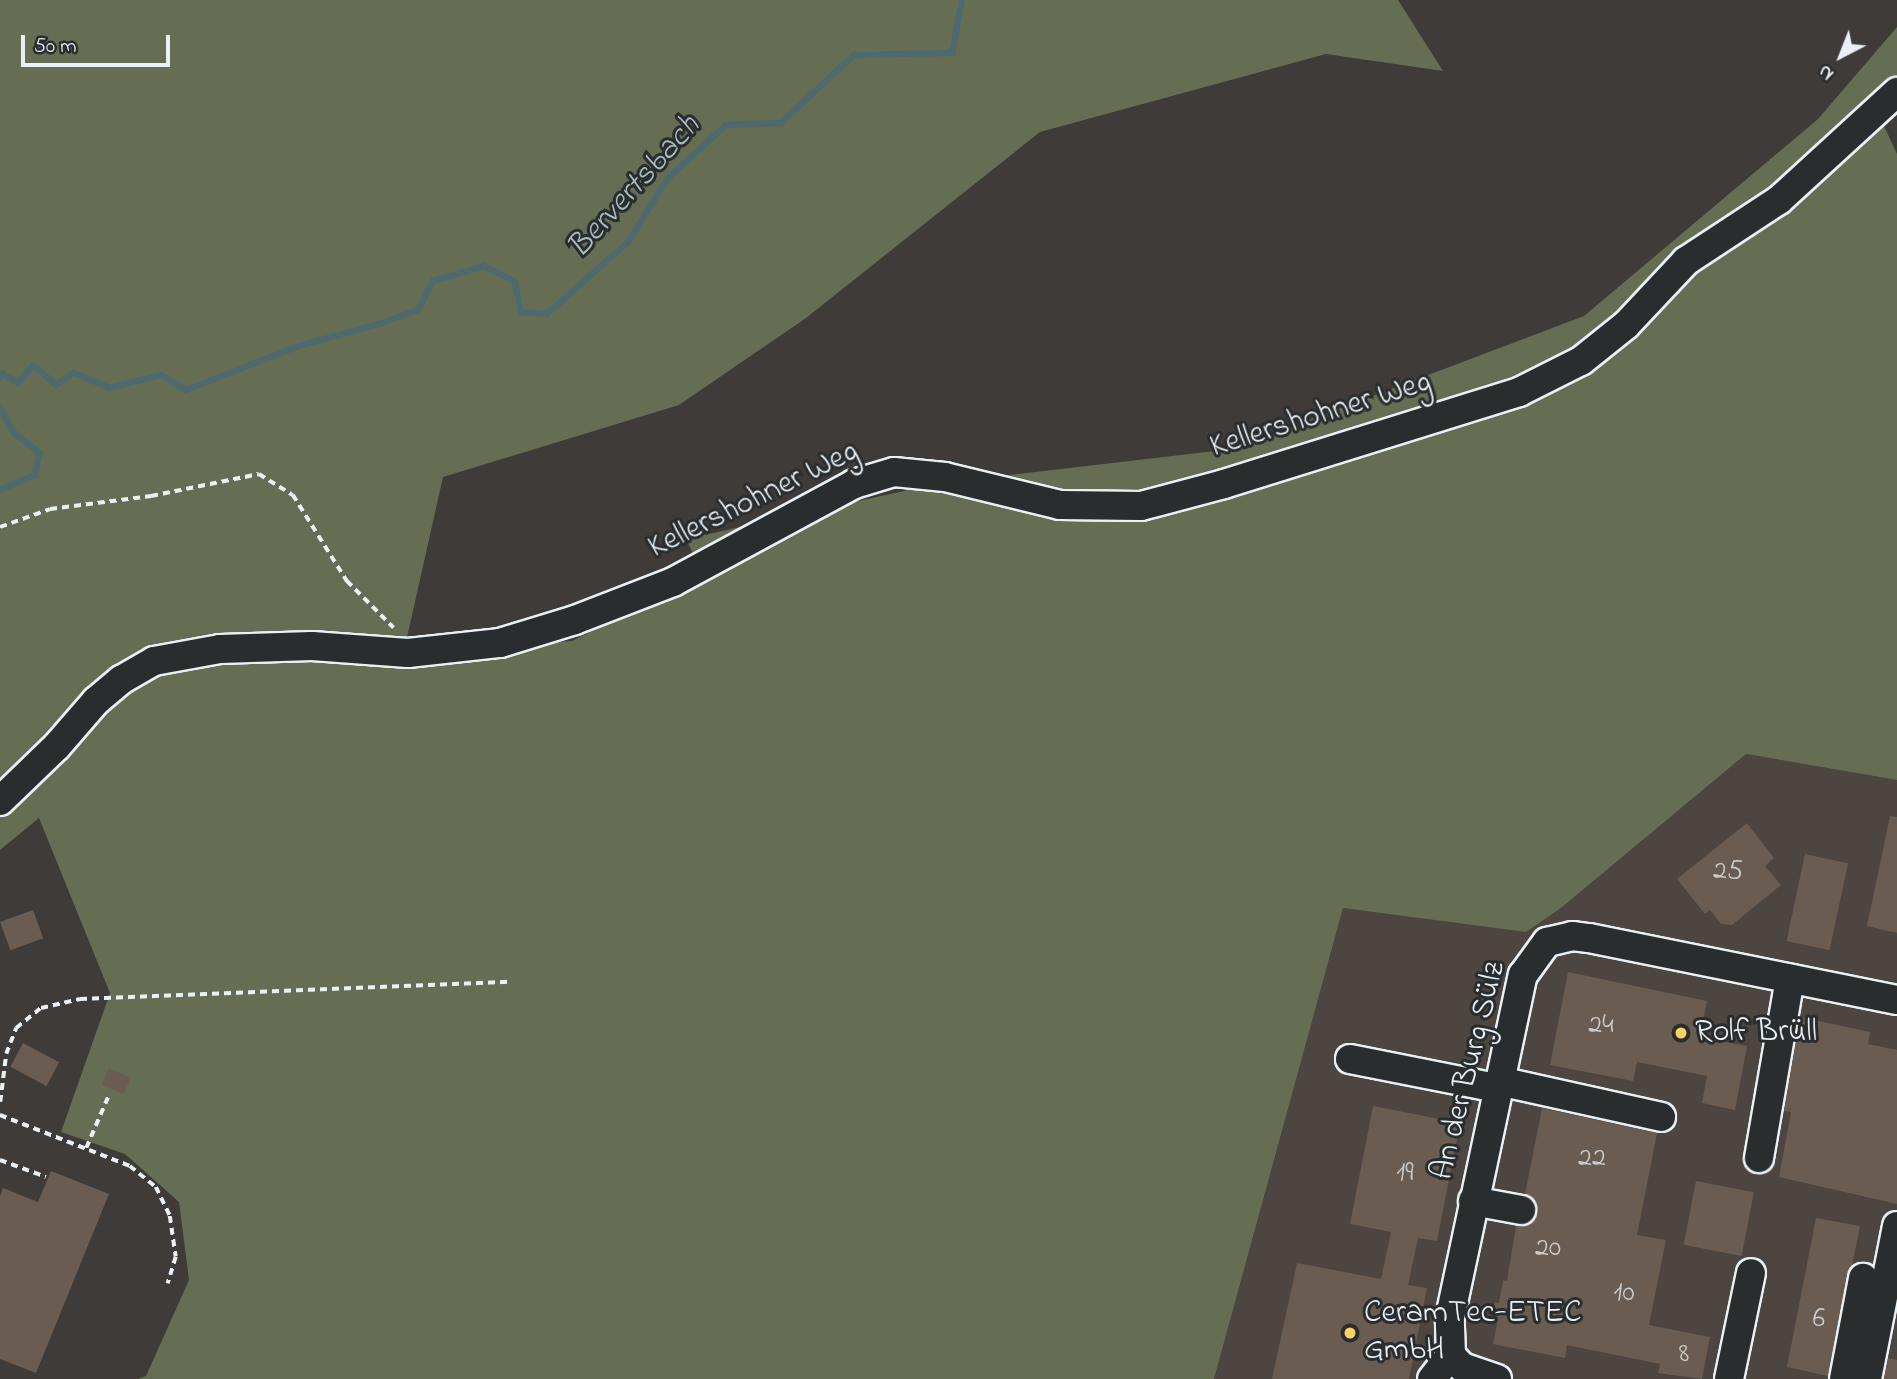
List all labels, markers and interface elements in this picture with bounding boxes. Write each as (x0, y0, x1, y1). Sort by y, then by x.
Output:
scale bar (24, 21, 173, 65)
north arrow (1806, 21, 1876, 91)
text: 50 m (34, 32, 77, 62)
text: N (1813, 58, 1840, 86)
water label: Bervertsbach (560, 108, 710, 268)
street label: Kellershohner Weg (1206, 364, 1436, 468)
street label: Kellershohner Weg (643, 434, 865, 568)
house number: 25 (1713, 855, 1743, 889)
street label: An der Burg Sülz (1424, 958, 1516, 1184)
house number: 24 (1588, 1009, 1614, 1043)
place label: Rolf Brüll (1695, 1014, 1817, 1052)
marker: Rolf Brüll (1673, 1025, 1689, 1041)
house number: 22 (1578, 1142, 1606, 1176)
house number: 19 (1396, 1157, 1414, 1191)
house number: 20 (1535, 1232, 1561, 1266)
house number: 10 (1614, 1277, 1634, 1311)
place label: CeramTec-ETEC GmbH (1364, 1296, 1582, 1371)
house number: 6 (1813, 1303, 1825, 1337)
marker: CeramTec-ETEC GmbH (1342, 1325, 1358, 1341)
house number: 8 (1679, 1338, 1689, 1372)

